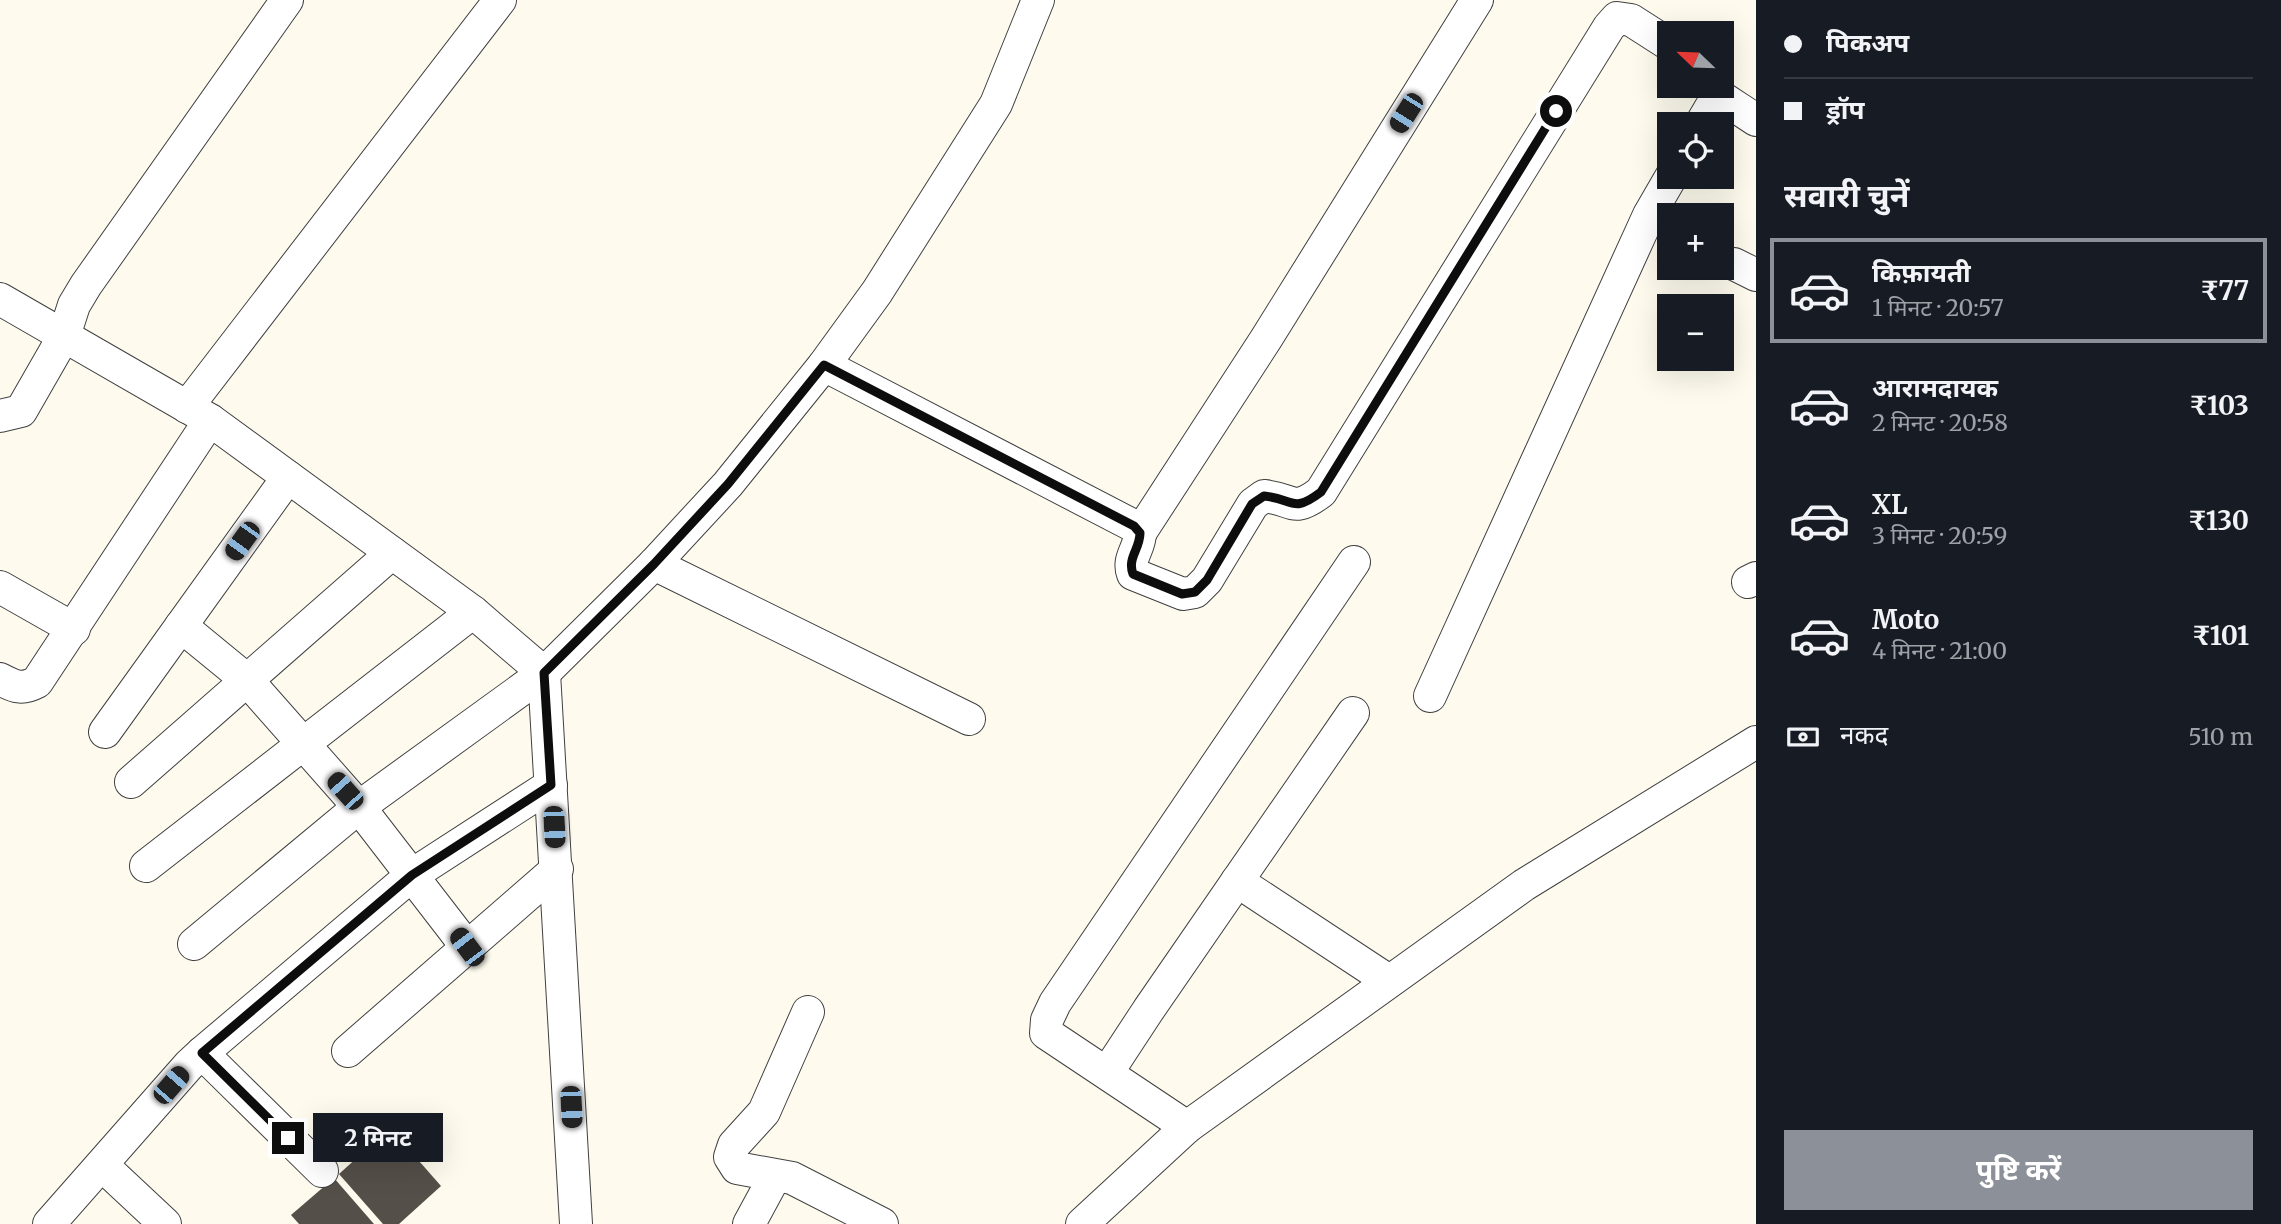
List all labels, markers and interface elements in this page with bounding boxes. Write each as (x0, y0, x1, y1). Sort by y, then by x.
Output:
north arrow (1657, 21, 1734, 98)
map controls (1657, 21, 1734, 371)
text: पिकअप (1826, 26, 1909, 59)
car (1386, 90, 1427, 136)
text: ड्रॉप (1826, 93, 1864, 126)
route start (1540, 95, 1572, 127)
button: locate (1657, 112, 1734, 189)
text: सवारी चुनें (1784, 176, 1909, 216)
button: + (1657, 203, 1734, 280)
text: किफ़ायती (1872, 256, 1971, 289)
icon: car (1788, 259, 1851, 322)
text: ₹77 (2200, 274, 2249, 307)
text: 1 मिनट · 20:57 (1872, 293, 2004, 322)
button: − (1657, 294, 1734, 371)
text: आरामदायक (1872, 371, 1998, 404)
icon: car (1788, 374, 1851, 437)
text: ₹103 (2189, 389, 2249, 422)
text: 2 मिनट · 20:58 (1872, 408, 2008, 437)
text: XL (1872, 488, 1908, 521)
icon: car (1788, 489, 1851, 552)
text: ₹130 (2188, 504, 2249, 537)
car (222, 518, 263, 564)
text: 3 मिनट · 20:59 (1872, 521, 2007, 550)
text: Moto (1872, 603, 1939, 636)
icon: car (1788, 604, 1851, 667)
text: ₹101 (2192, 619, 2249, 652)
text: 4 मिनट · 21:00 (1872, 636, 2007, 665)
icon: cash (1784, 718, 1822, 756)
text: नकद (1840, 718, 1888, 751)
text: 510 m (2188, 722, 2253, 751)
car (324, 768, 367, 814)
car (543, 805, 566, 849)
car (446, 924, 489, 970)
car (150, 1062, 193, 1108)
car (560, 1085, 583, 1129)
callout: 2 मिनट (312, 1114, 442, 1162)
route end (272, 1122, 304, 1154)
text: 2 मिनट (344, 1123, 412, 1152)
button: पुष्टि करें (1784, 1130, 2253, 1210)

